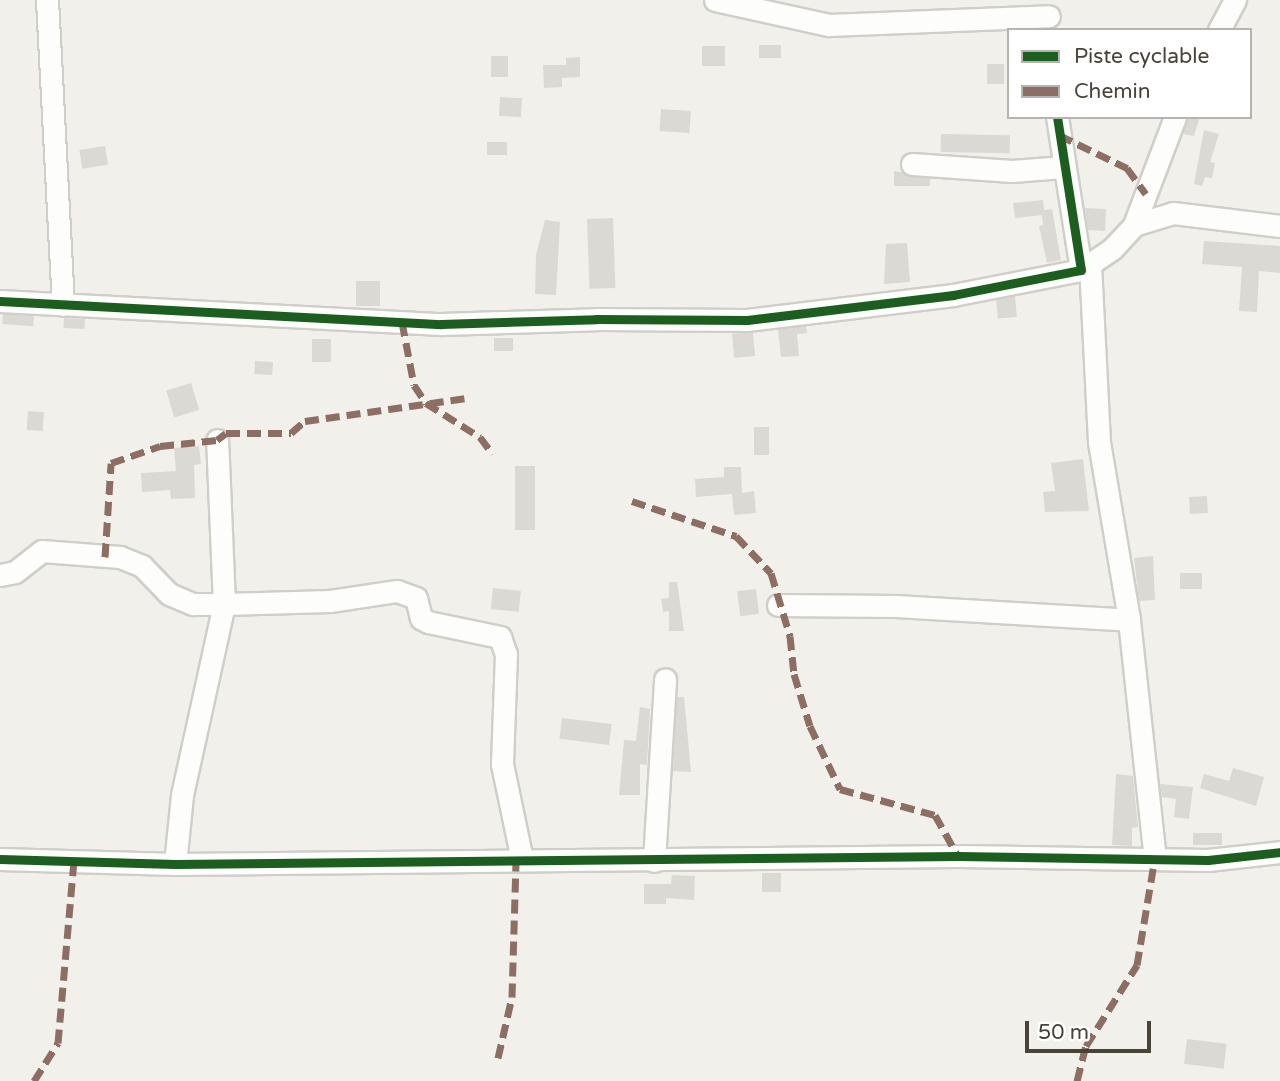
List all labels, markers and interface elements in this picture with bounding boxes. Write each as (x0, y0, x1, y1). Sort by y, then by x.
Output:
legend (1007, 28, 1252, 119)
text: Piste cyclable (1074, 44, 1209, 69)
text: Chemin (1074, 79, 1151, 104)
scale bar (1028, 1007, 1154, 1052)
text: 50 m (1038, 1020, 1089, 1045)

